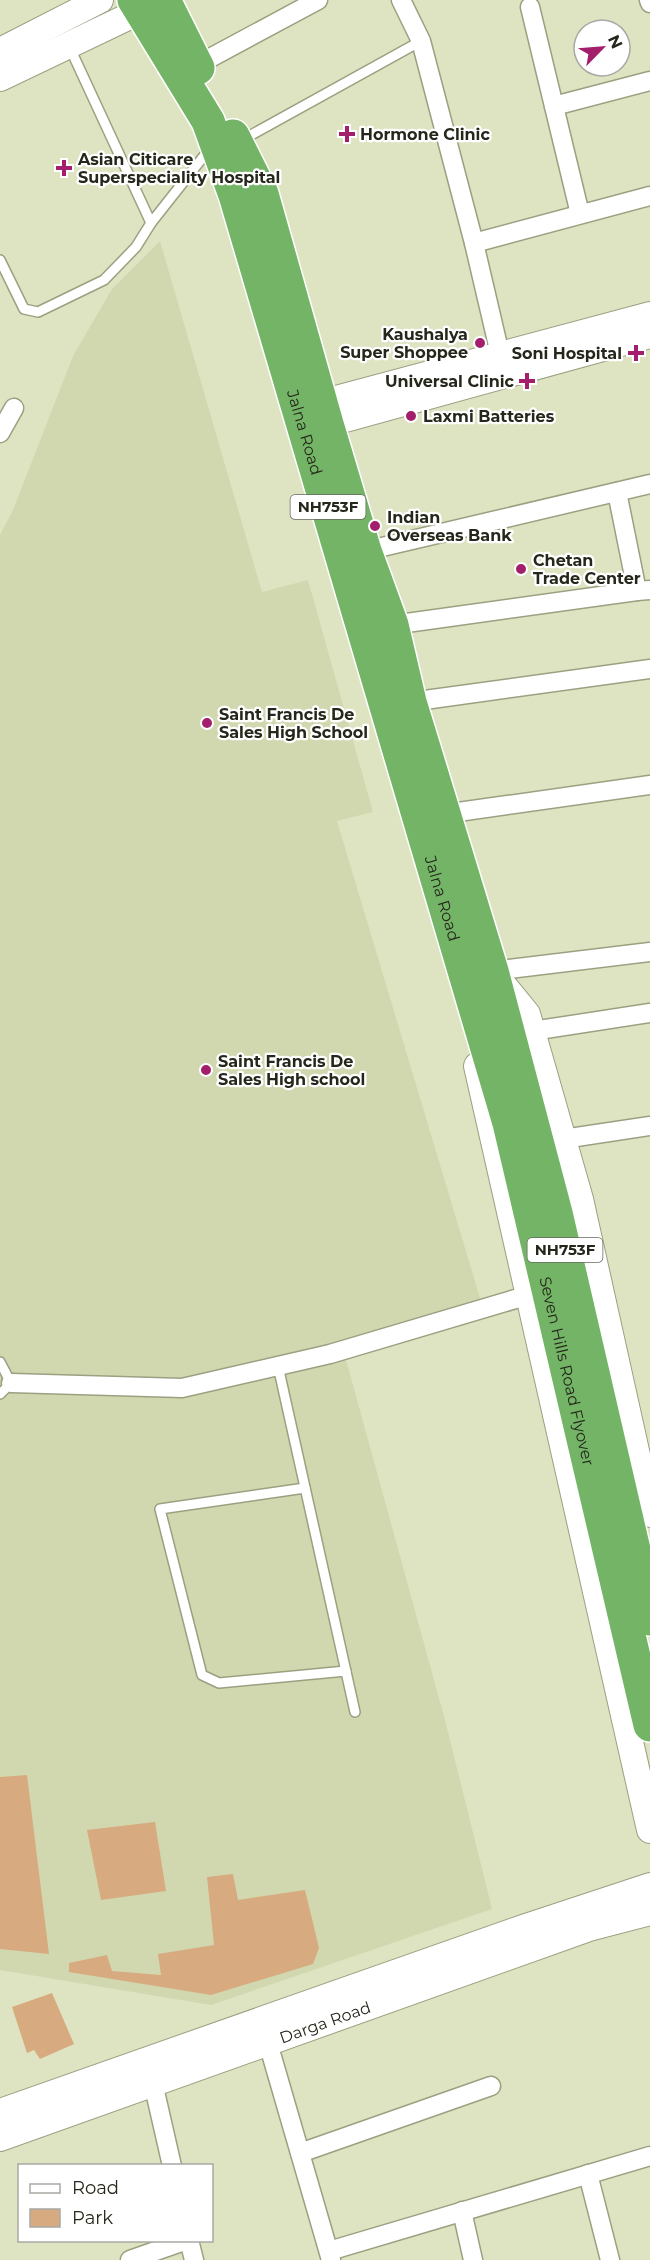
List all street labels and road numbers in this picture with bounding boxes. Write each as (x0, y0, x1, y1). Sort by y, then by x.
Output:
street label: Jalna Road (283, 386, 326, 477)
road number: NH753F (290, 495, 366, 519)
street label: Jalna Road (420, 853, 464, 943)
road number: NH753F (528, 1238, 602, 1262)
street label: Seven Hills Road Flyover (535, 1275, 598, 1468)
street label: Darga Road (277, 1998, 373, 2048)

